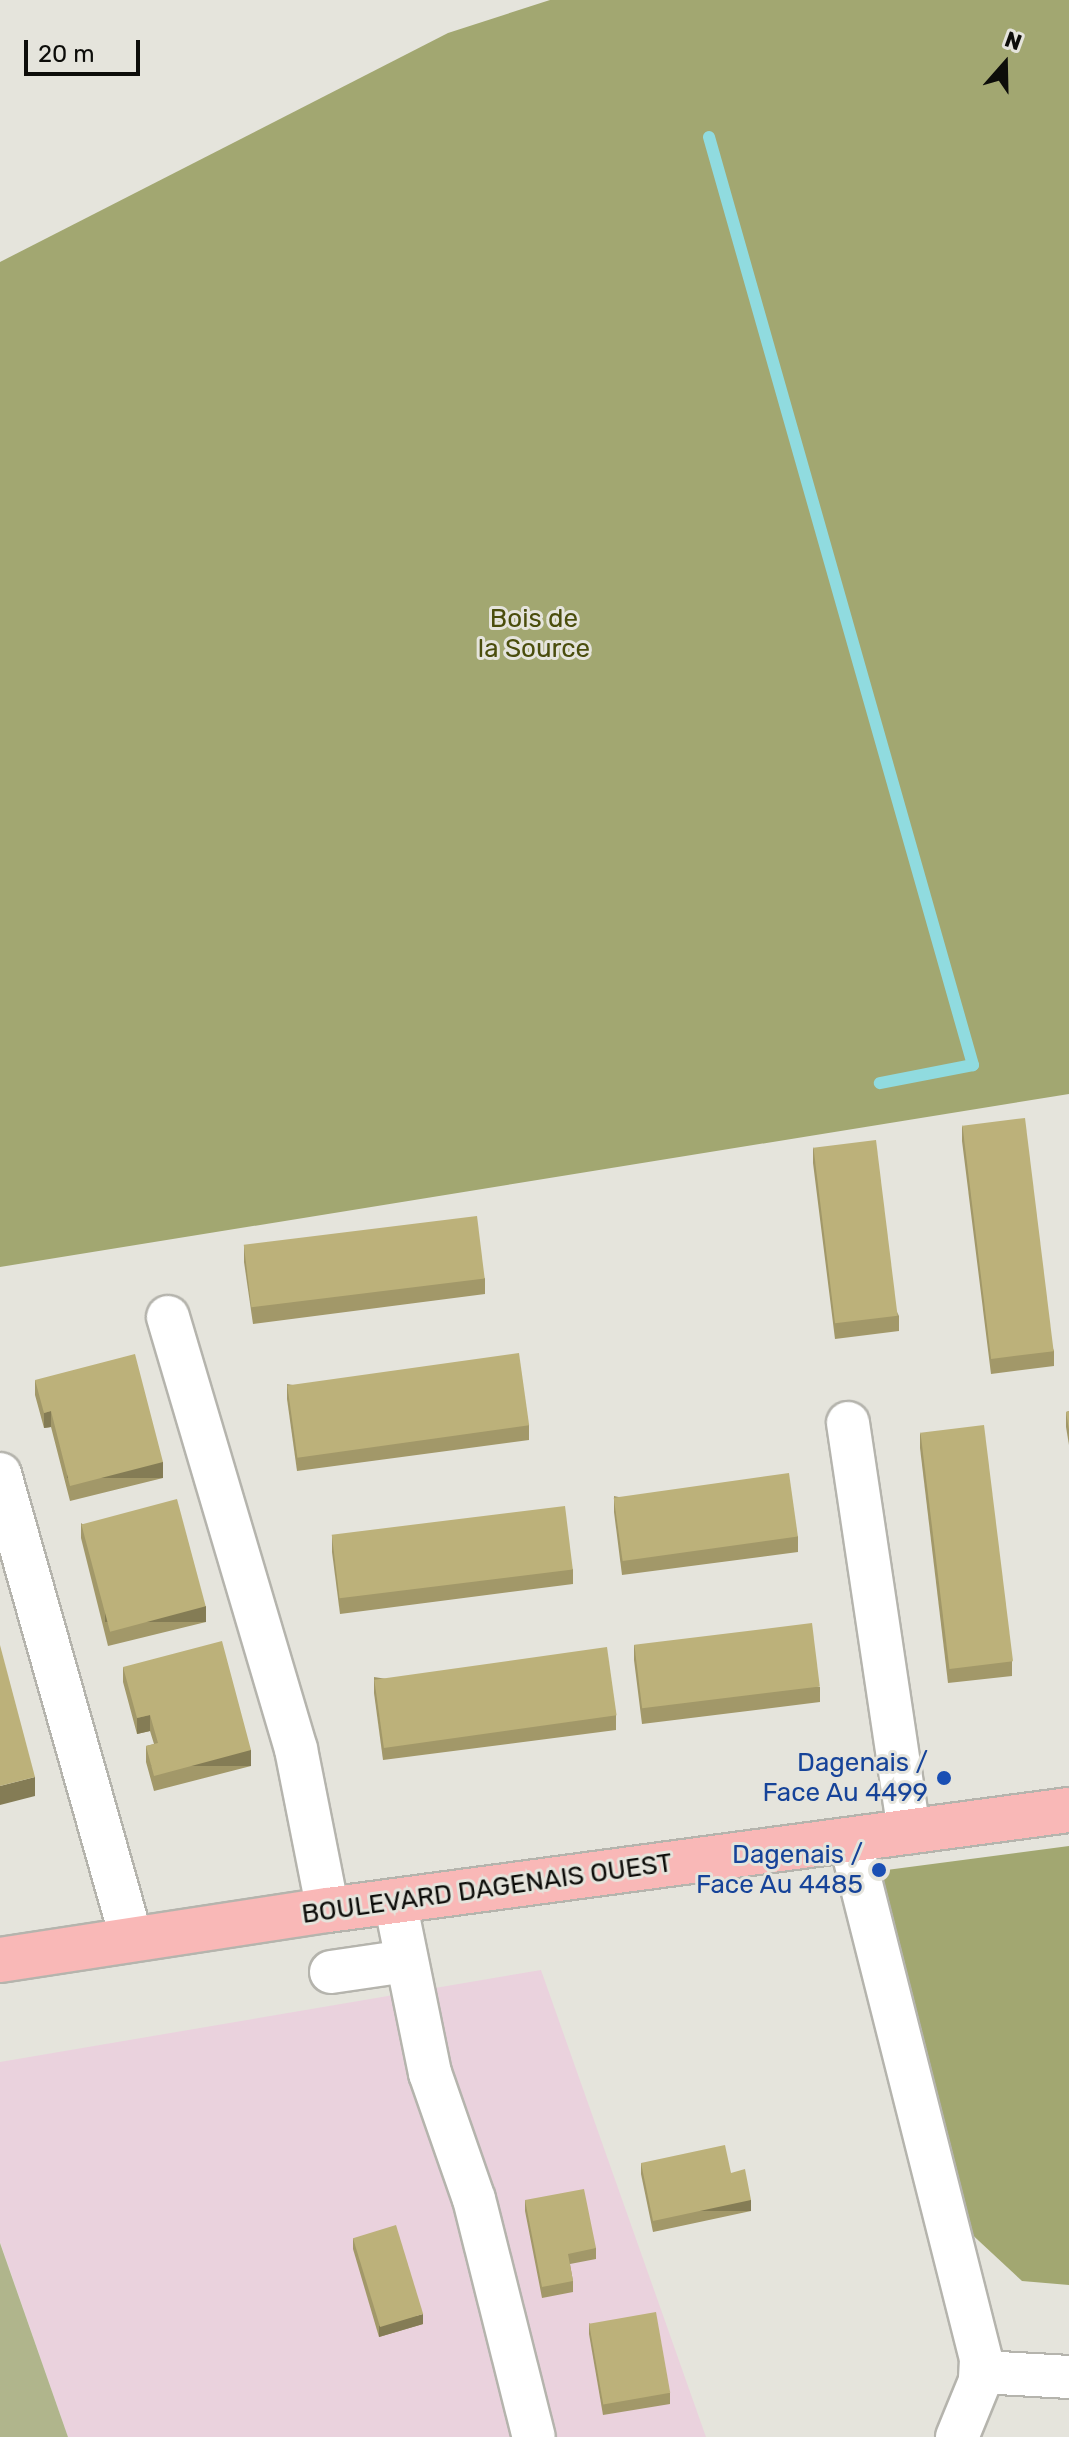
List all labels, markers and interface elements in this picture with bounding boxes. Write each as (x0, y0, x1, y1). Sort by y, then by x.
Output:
scale bar (28, 24, 144, 74)
north arrow (965, 24, 1045, 104)
text: N (1001, 26, 1025, 56)
text: 20 m (38, 40, 95, 68)
park label: Bois de la Source (478, 603, 590, 664)
place label: Dagenais / Face Au 4499 (762, 1747, 928, 1808)
marker: Dagenais / Face Au 4499 (935, 1769, 953, 1787)
place label: Dagenais / Face Au 4485 (695, 1839, 863, 1900)
street label: BOULEVARD DAGENAIS OUEST (300, 1848, 674, 1930)
marker: Dagenais / Face Au 4485 (870, 1861, 888, 1879)

